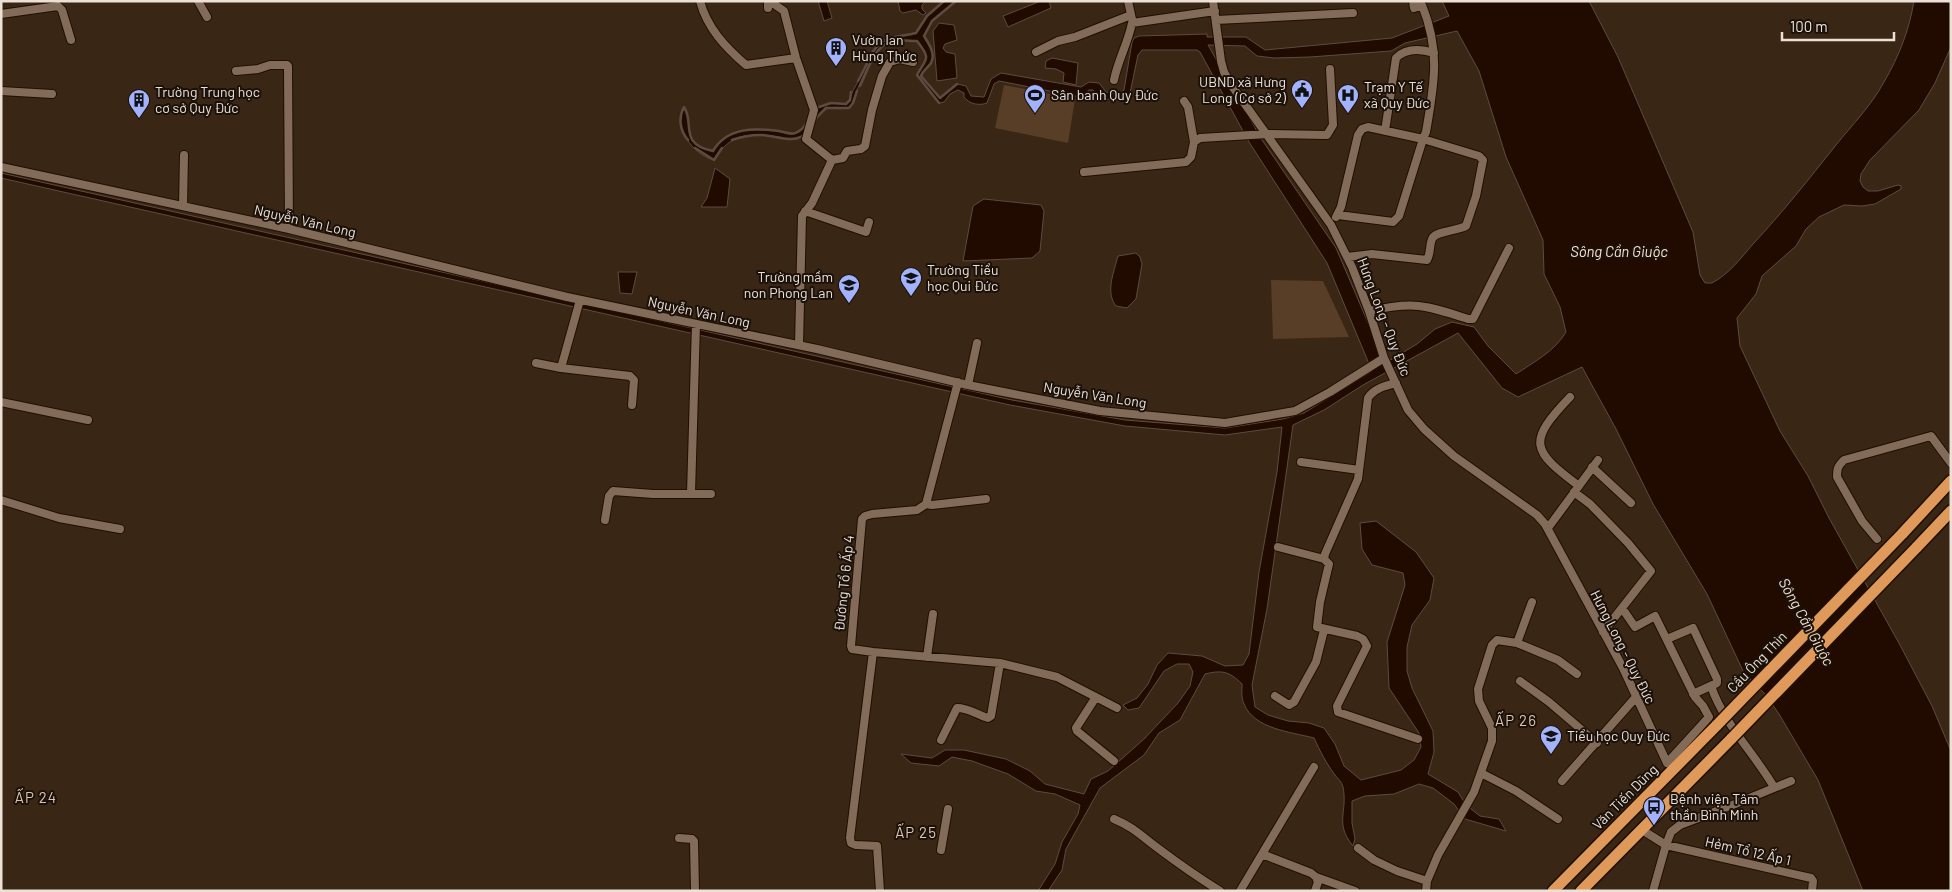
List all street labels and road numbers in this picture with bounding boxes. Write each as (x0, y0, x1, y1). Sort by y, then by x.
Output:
street label: Nguyễn Văn Long (252, 201, 358, 241)
street label: Hưng Long - Quy Đức (1354, 255, 1415, 378)
street label: Nguyễn Văn Long (646, 292, 752, 331)
street label: Nguyễn Văn Long (1042, 378, 1148, 411)
street label: Đường Tổ 6 Ấp 4 (830, 534, 857, 632)
street label: Hưng Long - Quy Đức (1587, 587, 1659, 706)
street label: Cầu Ông Thìn (1723, 628, 1790, 696)
street label: Văn Tiến Dũng (1588, 760, 1661, 833)
street label: Hẻm Tổ 12 Ấp 1 (1704, 832, 1793, 869)

